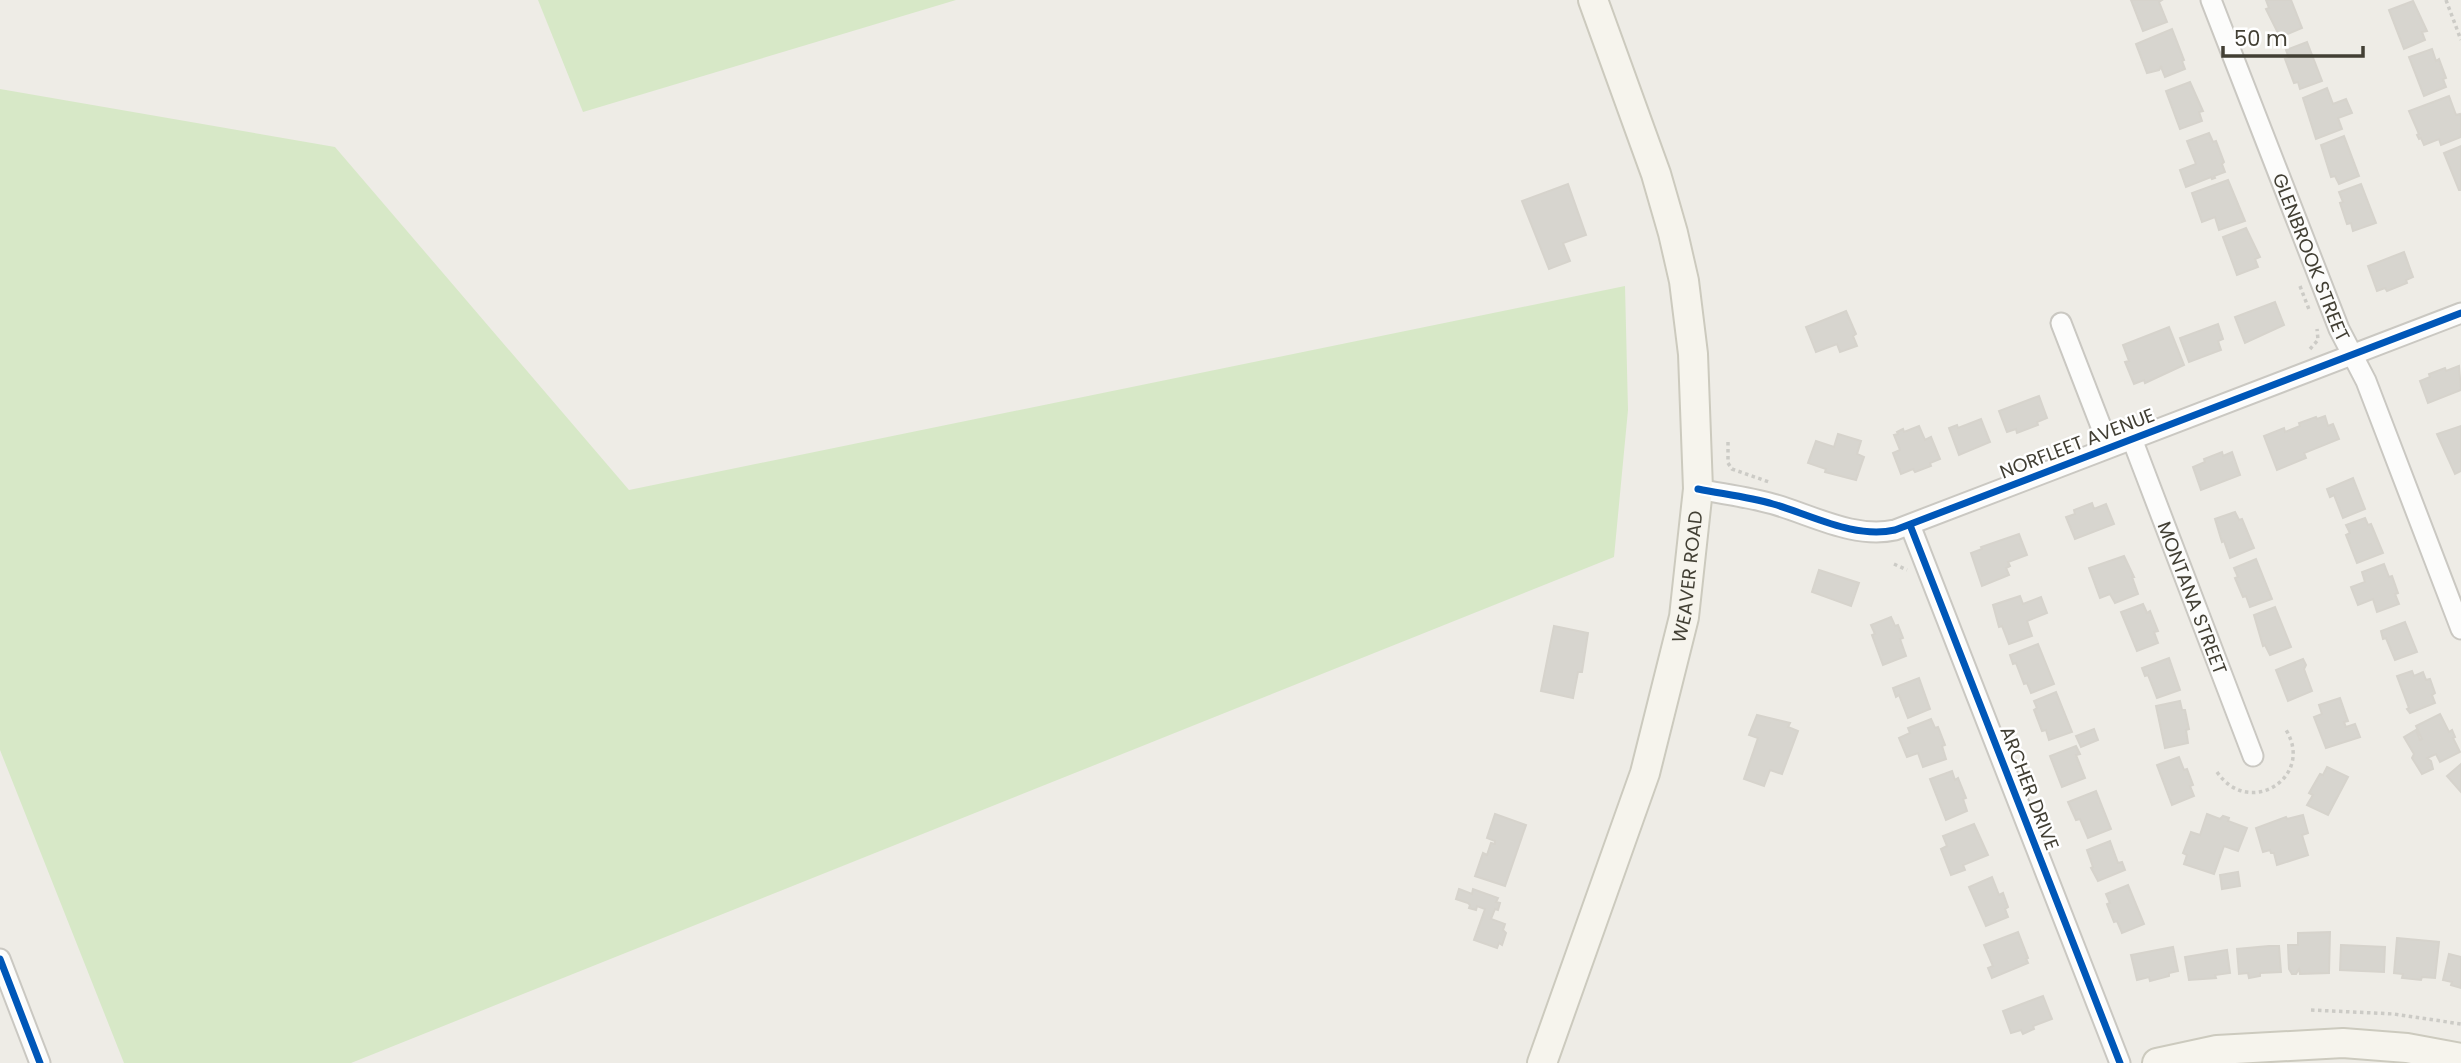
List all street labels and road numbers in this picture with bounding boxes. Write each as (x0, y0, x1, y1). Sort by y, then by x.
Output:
street label: GLENBROOK STREET (2266, 169, 2356, 346)
street label: NORFLEET AVENUE (1996, 402, 2158, 485)
street label: WEAVER ROAD (1665, 509, 1710, 646)
street label: MONTANA STREET (2151, 518, 2234, 678)
street label: ARCHER DRIVE (1993, 722, 2066, 854)

